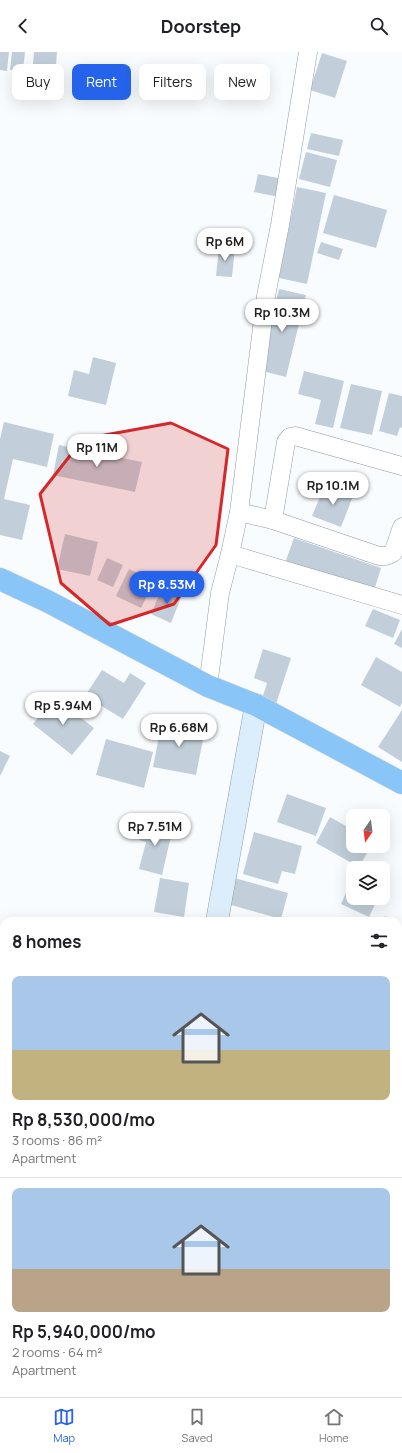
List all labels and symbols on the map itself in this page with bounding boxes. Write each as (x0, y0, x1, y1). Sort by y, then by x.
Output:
pin: Rp 6M (197, 228, 253, 262)
pin: Rp 10.3M (241, 299, 323, 333)
pin: Rp 11M (64, 434, 130, 468)
pin: Rp 10.1M (292, 472, 374, 506)
pin: Rp 8.53M (126, 571, 208, 605)
pin: Rp 5.94M (22, 692, 104, 726)
pin: Rp 6.68M (138, 714, 220, 748)
north arrow (346, 809, 390, 853)
pin: Rp 7.51M (114, 813, 196, 847)

